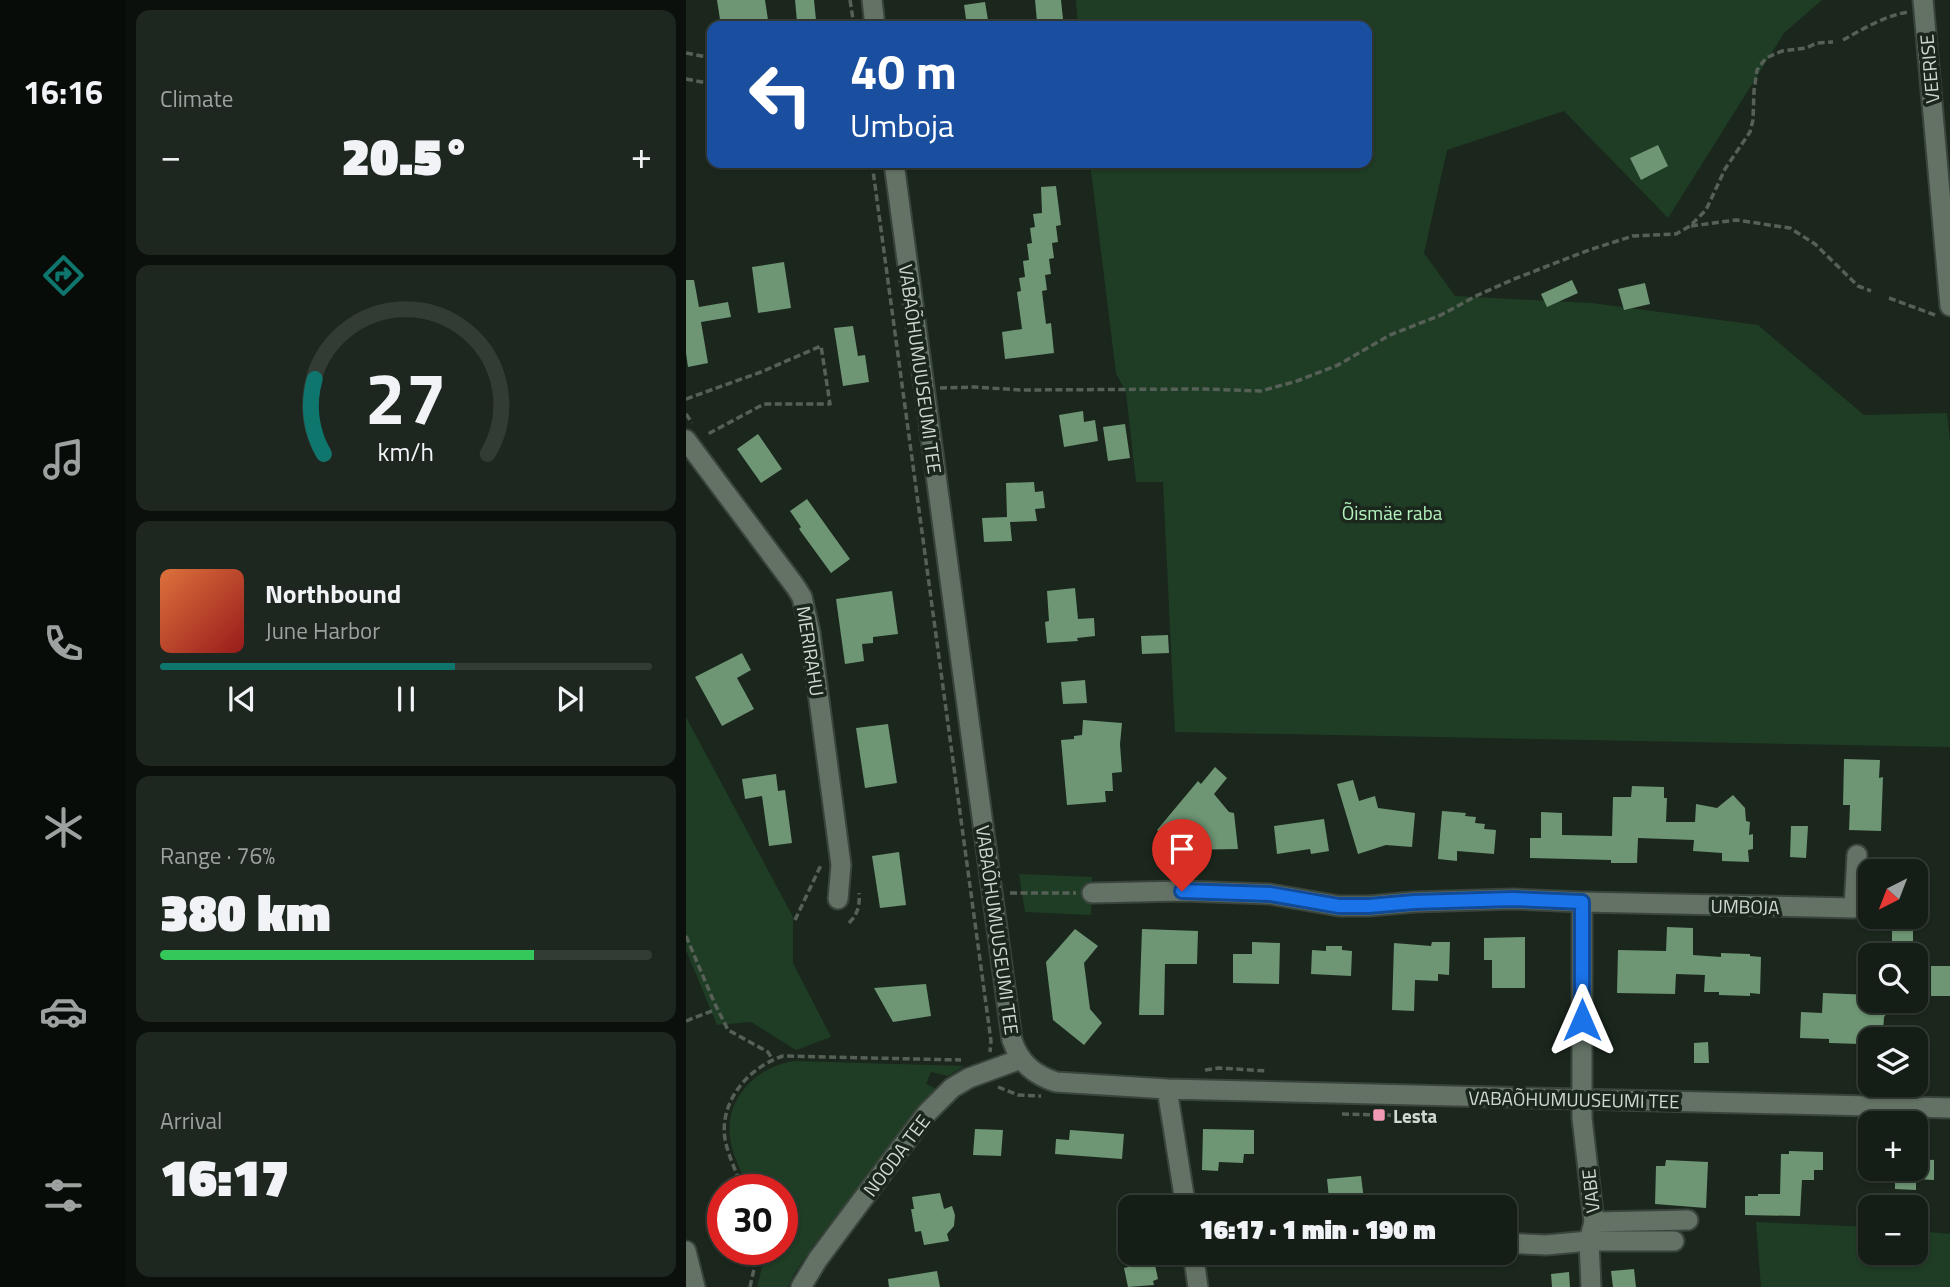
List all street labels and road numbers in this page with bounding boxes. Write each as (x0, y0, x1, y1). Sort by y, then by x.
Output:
street label: VEERISE (1912, 33, 1946, 105)
street label: VABAÕHUMUUSEUMI TEE (892, 262, 950, 476)
street label: MERIRAHU (790, 604, 832, 698)
street label: VABAÕHUMUUSEUMI TEE (969, 823, 1027, 1037)
street label: UMBOJA (1710, 891, 1780, 921)
street label: VABAÕHUMUUSEUMI TEE (1468, 1083, 1680, 1115)
street label: NOODA TEE (855, 1108, 937, 1202)
street label: VABE (1573, 1168, 1607, 1214)

